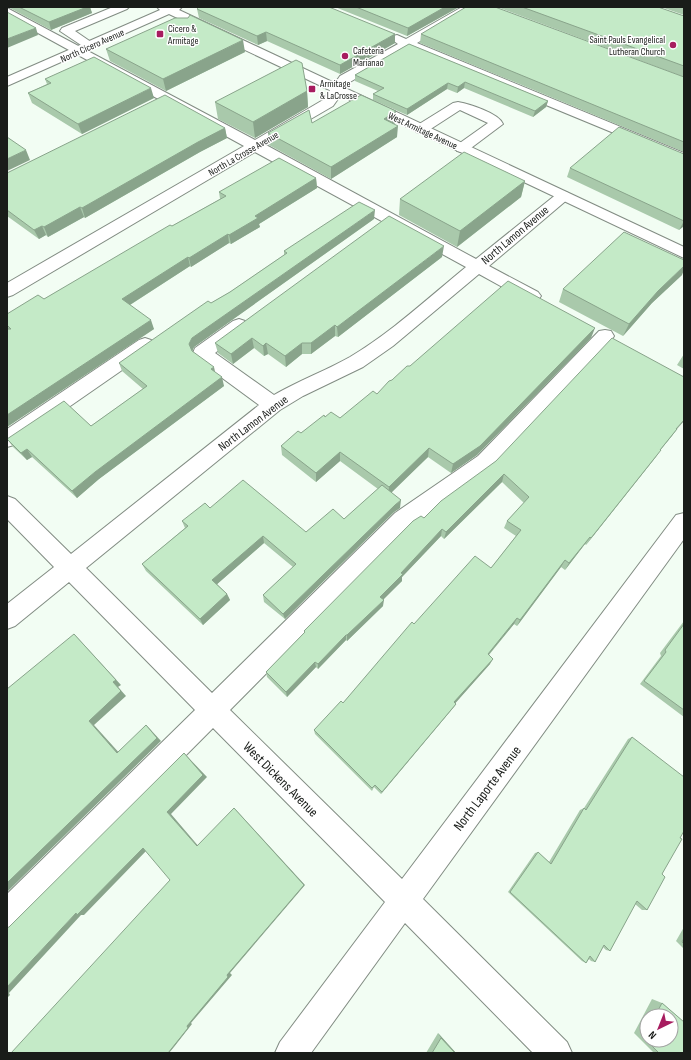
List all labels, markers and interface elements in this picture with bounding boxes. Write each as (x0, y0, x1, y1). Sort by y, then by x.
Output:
place label: Cicero & Armitage (167, 23, 198, 47)
street label: North Cicero Avenue (59, 26, 126, 65)
marker: Cicero & Armitage (155, 29, 165, 39)
place label: Saint Pauls Evangelical Lutheran Church (589, 34, 665, 58)
marker: Saint Pauls Evangelical Lutheran Church (668, 40, 678, 50)
place label: Cafeteria Marianao (353, 45, 384, 69)
marker: Cafeteria Marianao (340, 51, 350, 61)
place label: Armitage & LaCrosse (319, 78, 357, 102)
marker: Armitage & LaCrosse (307, 84, 317, 94)
street label: West Armitage Avenue (386, 110, 459, 152)
street label: North La Crosse Avenue (206, 129, 281, 179)
street label: North Lamon Avenue (479, 203, 552, 268)
street label: North Lamon Avenue (215, 392, 291, 455)
street label: West Dickens Avenue (240, 738, 322, 820)
street label: North Laporte Avenue (450, 742, 525, 834)
north arrow (639, 1008, 679, 1048)
text: N (646, 1028, 659, 1042)

